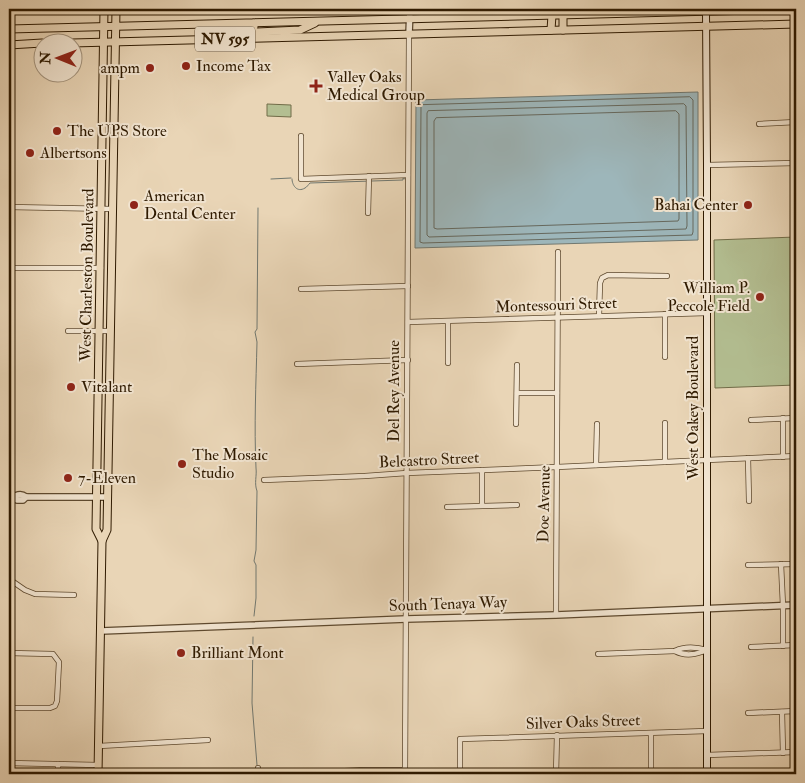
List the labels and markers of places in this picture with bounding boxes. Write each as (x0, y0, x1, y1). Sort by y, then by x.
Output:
place label: Income Tax (196, 56, 271, 76)
place label: ampm (101, 58, 141, 79)
marker: Income Tax (180, 60, 192, 72)
marker: ampm (144, 62, 156, 74)
place label: Valley Oaks Medical Group (327, 67, 425, 106)
marker: Valley Oaks Medical Group (309, 79, 323, 93)
place label: The UPS Store (67, 121, 167, 141)
marker: The UPS Store (51, 125, 63, 137)
place label: Albertsons (39, 143, 107, 163)
marker: Albertsons (24, 147, 36, 159)
place label: American Dental Center (143, 186, 236, 224)
place label: Bahai Center (654, 195, 738, 215)
marker: American Dental Center (128, 199, 140, 211)
marker: Bahai Center (742, 199, 754, 211)
place label: William P. Peccole Field (667, 278, 750, 316)
marker: William P. Peccole Field (754, 291, 766, 303)
place label: Vitalant (81, 377, 132, 397)
marker: Vitalant (65, 381, 77, 393)
place label: The Mosaic Studio (192, 445, 268, 483)
marker: The Mosaic Studio (176, 458, 188, 470)
place label: 7-Eleven (78, 468, 136, 488)
marker: 7-Eleven (62, 472, 74, 484)
place label: Brilliant Mont (191, 643, 284, 663)
marker: Brilliant Mont (175, 647, 187, 659)

